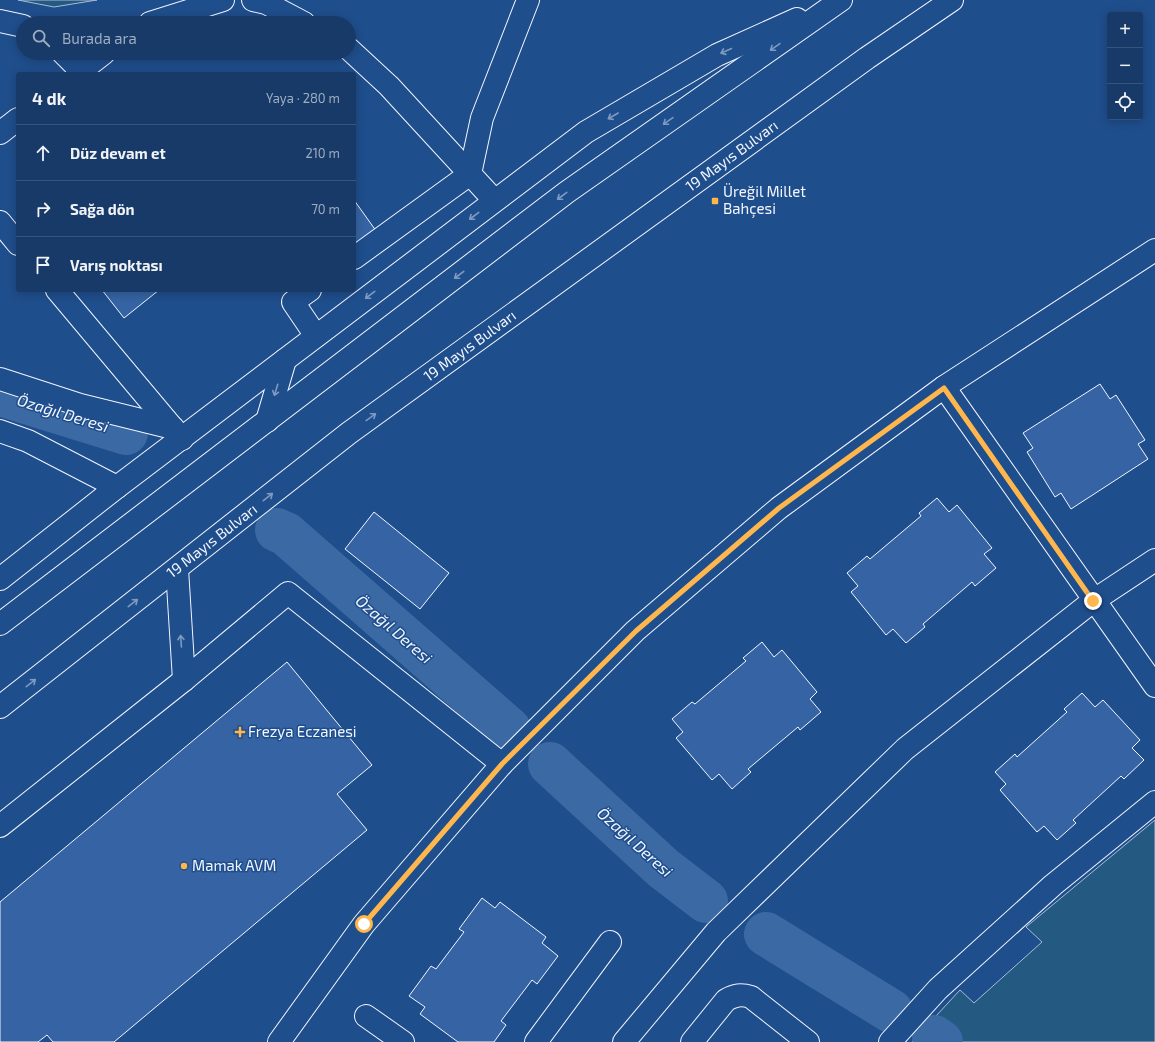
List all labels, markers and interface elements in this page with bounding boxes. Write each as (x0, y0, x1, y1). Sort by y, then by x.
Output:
map controls (1107, 12, 1143, 120)
button: + (1107, 12, 1143, 48)
search box (16, 16, 356, 60)
icon: search (30, 27, 52, 49)
text: Burada ara (62, 29, 137, 47)
one-way arrow (769, 43, 780, 51)
one-way arrow (720, 48, 732, 55)
button: − (1107, 48, 1143, 84)
button: locate (1107, 84, 1143, 120)
text: 4 dk (32, 88, 66, 108)
text: Yaya · 280 m (266, 90, 340, 106)
one-way arrow (607, 112, 619, 120)
street label: 19 Mayıs Bulvarı (682, 116, 781, 195)
one-way arrow (663, 117, 674, 125)
icon: ahead (32, 142, 54, 164)
text: Düz devam et (70, 144, 166, 162)
text: 210 m (305, 145, 340, 161)
place label: Üreğil Millet Bahçesi (723, 182, 806, 218)
one-way arrow (557, 192, 568, 200)
marker: Üreğil Millet Bahçesi (710, 196, 720, 206)
icon: right (32, 198, 54, 220)
text: Sağa dön (70, 200, 135, 218)
text: 70 m (311, 201, 340, 217)
one-way arrow (468, 211, 479, 220)
icon: arrive (32, 254, 54, 276)
text: Varış noktası (70, 256, 163, 274)
one-way arrow (453, 271, 464, 279)
one-way arrow (365, 290, 376, 299)
street label: 19 Mayıs Bulvarı (420, 306, 519, 385)
one-way arrow (272, 384, 279, 397)
water label: Özağıl Deresi (15, 390, 111, 435)
one-way arrow (365, 413, 376, 421)
one-way arrow (263, 492, 274, 501)
street label: 19 Mayıs Bulvarı (163, 499, 260, 581)
water label: Özağıl Deresi (352, 590, 436, 667)
route end (1084, 592, 1102, 610)
one-way arrow (127, 599, 138, 607)
one-way arrow (178, 635, 185, 648)
one-way arrow (25, 679, 36, 687)
place label: Frezya Eczanesi (248, 722, 357, 740)
marker: Frezya Eczanesi (235, 727, 245, 737)
water label: Özağıl Deresi (594, 803, 677, 880)
place label: Mamak AVM (192, 856, 276, 874)
marker: Mamak AVM (179, 861, 189, 871)
route start (355, 915, 373, 933)

